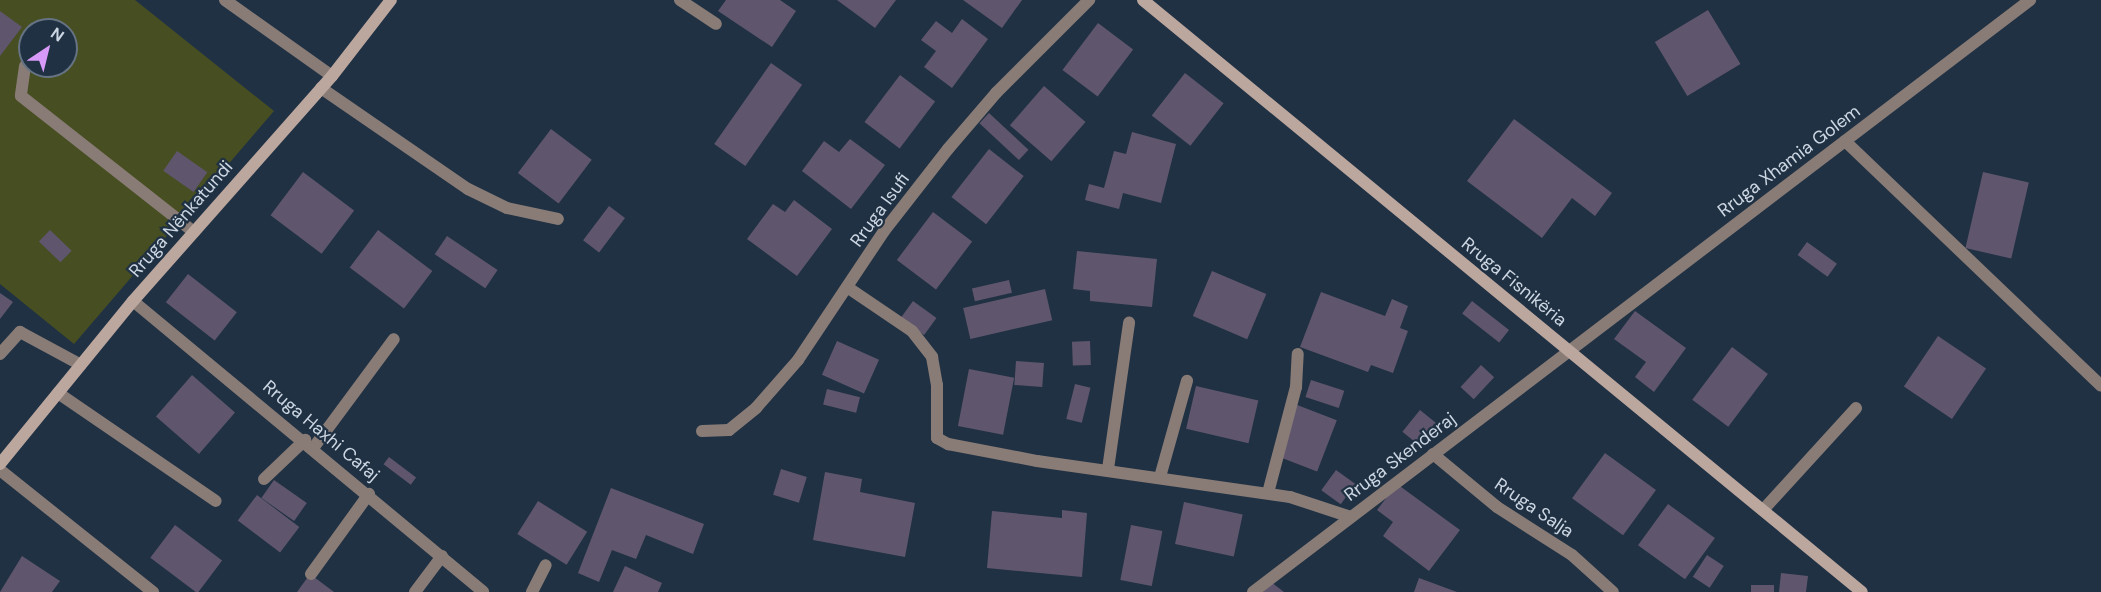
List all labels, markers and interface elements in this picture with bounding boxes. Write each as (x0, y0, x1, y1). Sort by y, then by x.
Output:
north arrow (18, 18, 78, 78)
text: N (47, 23, 68, 46)
street label: Rruga Xhamia Golem (1713, 100, 1865, 222)
street label: Rruga Nënkatundi (125, 156, 237, 282)
street label: Rruga Isufi (846, 169, 914, 251)
street label: Rruga Fisnikëria (1457, 233, 1571, 331)
street label: Rruga Haxhi Cafaj (258, 376, 384, 486)
street label: Rruga Skenderaj (1340, 408, 1460, 506)
street label: Rruga Salja (1490, 474, 1578, 542)

